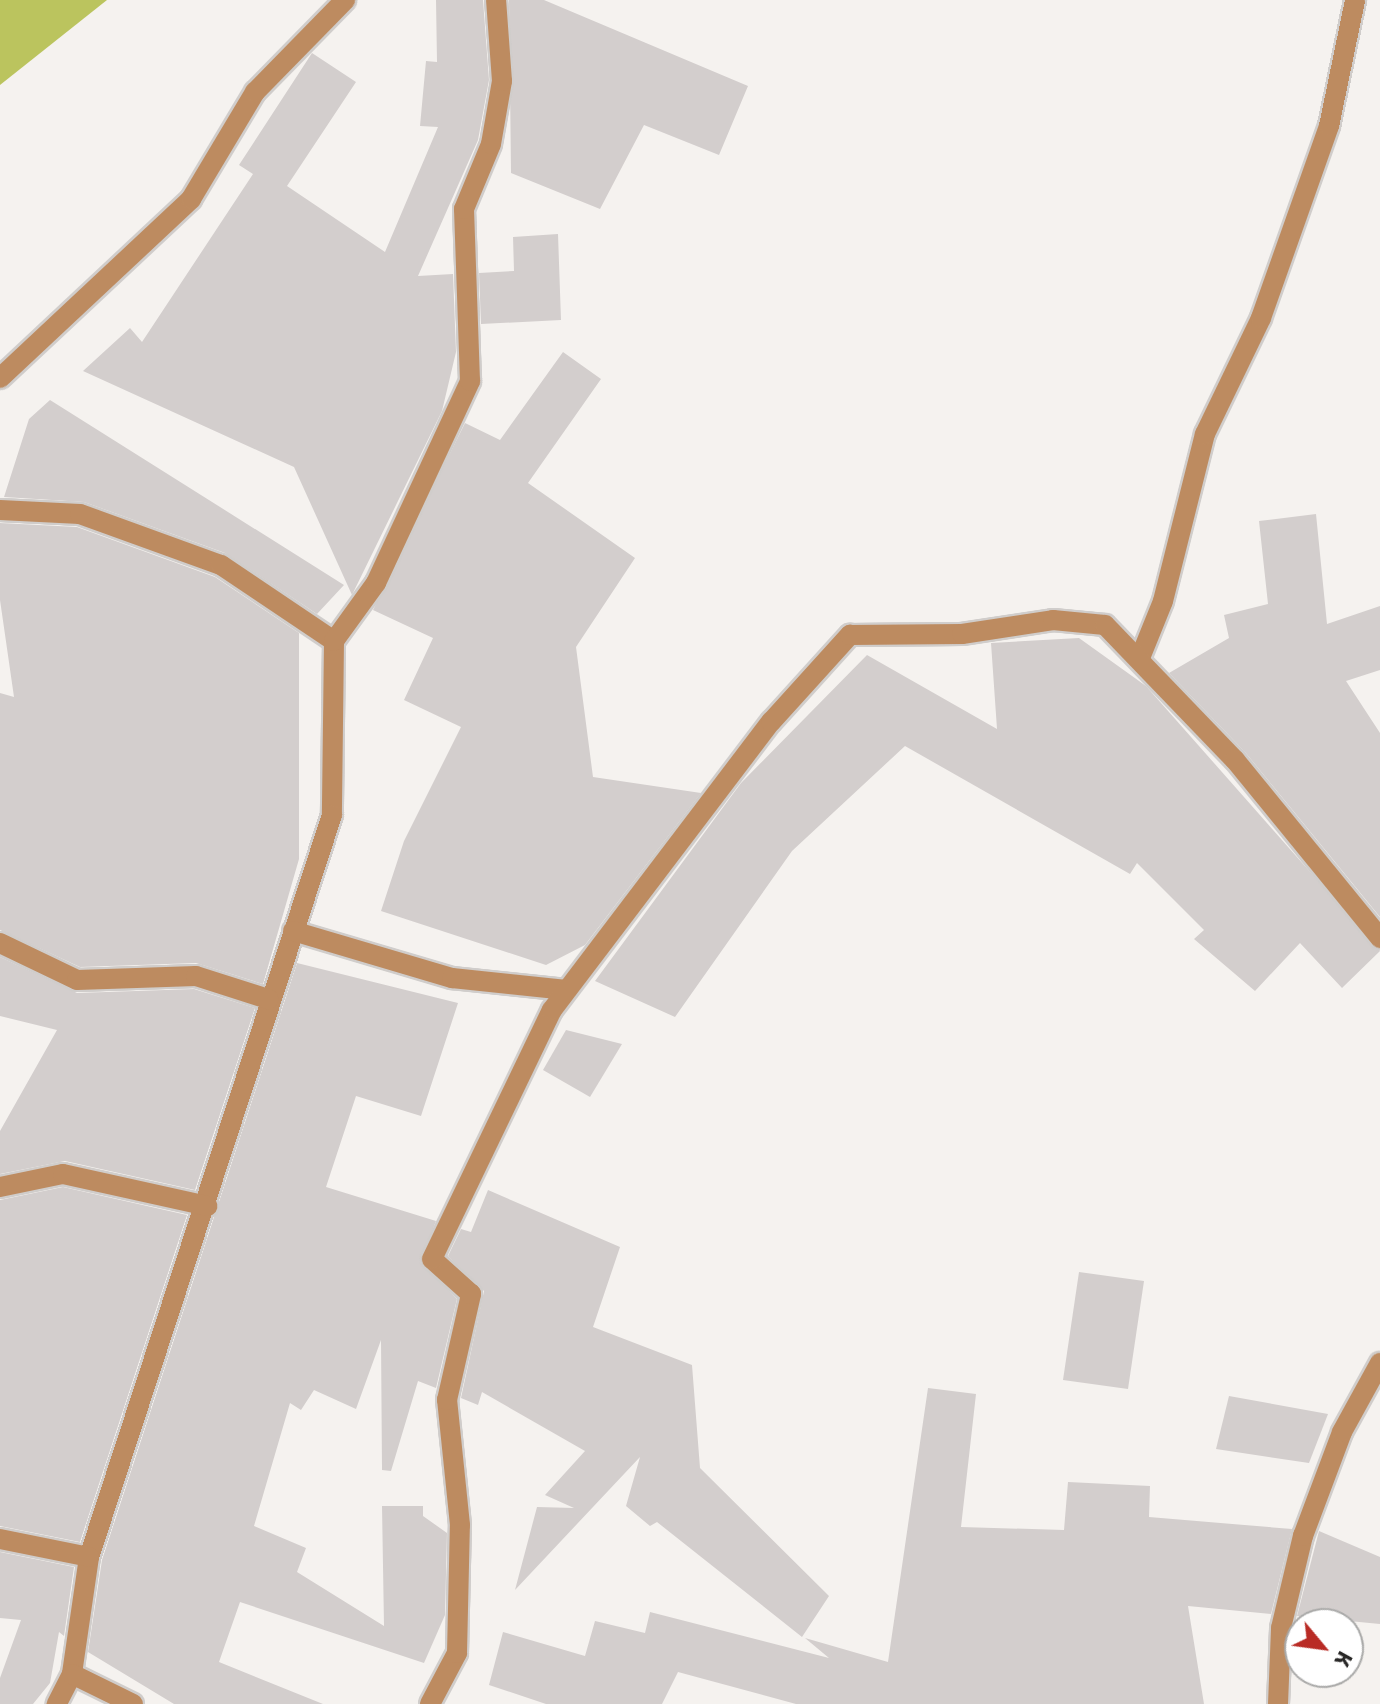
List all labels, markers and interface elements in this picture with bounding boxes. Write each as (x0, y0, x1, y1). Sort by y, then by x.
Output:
north arrow (1284, 1608, 1364, 1688)
text: K (1329, 1646, 1359, 1671)

